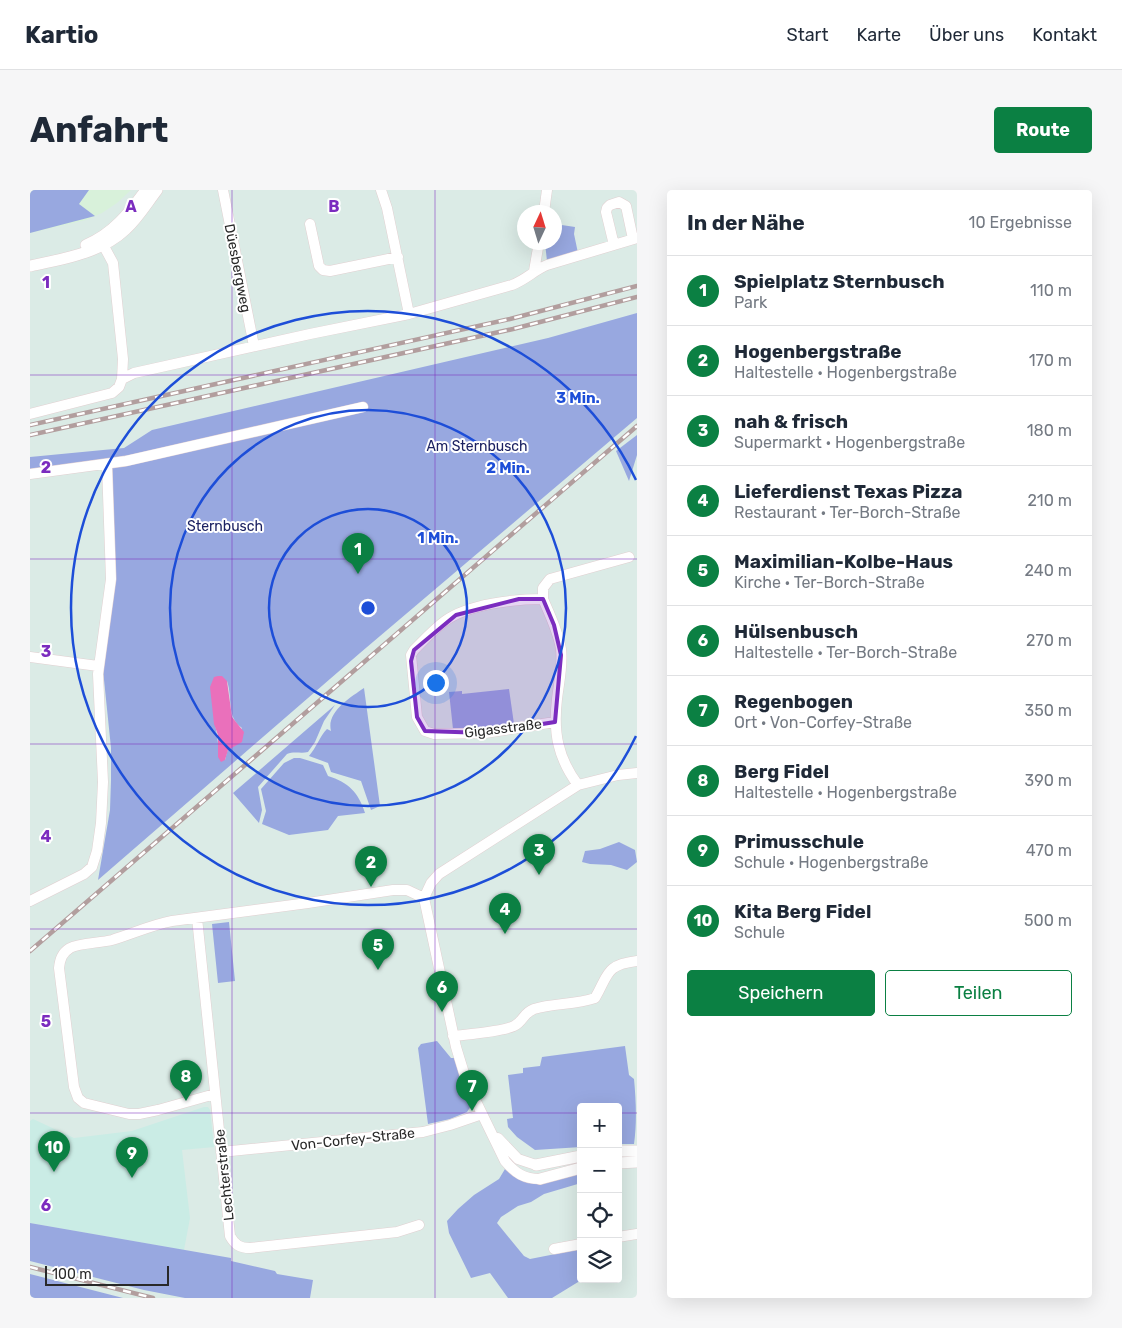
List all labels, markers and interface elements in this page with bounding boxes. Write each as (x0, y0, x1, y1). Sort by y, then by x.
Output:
text: Kartio (25, 21, 99, 49)
text: Start (786, 24, 829, 46)
text: Karte (857, 24, 901, 46)
text: Über uns (929, 24, 1004, 46)
text: Kontakt (1032, 24, 1097, 46)
button: Route (994, 107, 1092, 153)
text: Anfahrt (30, 109, 168, 151)
text: A (125, 197, 137, 216)
text: B (328, 197, 340, 216)
north arrow (517, 205, 562, 250)
text: In der Nähe (687, 210, 805, 235)
text: 10 Ergebnisse (969, 213, 1072, 232)
street label: Düesbergweg (221, 222, 254, 314)
text: Spielplatz Sternbusch (734, 270, 945, 293)
text: 1 (42, 273, 50, 292)
text: 1 (699, 281, 707, 300)
text: 110 m (1030, 281, 1072, 300)
text: Park (734, 293, 767, 312)
text: Hogenbergstraße (734, 340, 902, 363)
text: 2 (698, 351, 708, 370)
text: 170 m (1029, 351, 1072, 370)
text: Haltestelle · Hogenbergstraße (734, 363, 957, 382)
text: 3 Min. (556, 389, 600, 407)
text: nah & frisch (734, 410, 848, 433)
text: 3 (698, 421, 708, 440)
text: 180 m (1027, 421, 1072, 440)
text: Supermarkt · Hogenbergstraße (734, 433, 965, 452)
park label: Am Sternbusch (426, 438, 528, 455)
text: 2 (41, 458, 51, 477)
text: 2 Min. (486, 459, 530, 477)
text: Lieferdienst Texas Pizza (734, 480, 962, 503)
text: 4 (698, 491, 708, 510)
text: 210 m (1027, 491, 1072, 510)
text: Restaurant · Ter-Borch-Straße (734, 503, 961, 522)
park label: Sternbusch (187, 518, 263, 535)
text: 1 Min. (417, 529, 459, 547)
pin: 1 (342, 533, 374, 574)
text: Maximilian-Kolbe-Haus (734, 550, 953, 573)
text: 5 (698, 561, 708, 580)
text: 240 m (1025, 561, 1072, 580)
text: Kirche · Ter-Borch-Straße (734, 573, 925, 592)
centre of rings (359, 599, 377, 617)
text: Hülsenbusch (734, 620, 858, 643)
text: 6 (698, 631, 708, 650)
text: 270 m (1026, 631, 1072, 650)
text: 3 (41, 642, 51, 661)
text: Haltestelle · Ter-Borch-Straße (734, 643, 957, 662)
your location (423, 670, 449, 696)
text: Regenbogen (734, 690, 853, 713)
text: 7 (698, 701, 708, 720)
text: 350 m (1025, 701, 1072, 720)
text: Ort · Von-Corfey-Straße (734, 713, 912, 732)
street label: Gigasstraße (463, 715, 543, 742)
text: Berg Fidel (734, 760, 829, 783)
text: 8 (698, 771, 708, 790)
text: 390 m (1025, 771, 1072, 790)
text: Haltestelle · Hogenbergstraße (734, 783, 957, 802)
text: 4 (41, 827, 52, 846)
text: Primusschule (734, 830, 864, 853)
pin: 3 (523, 834, 555, 875)
text: 9 (698, 841, 708, 860)
text: 470 m (1026, 841, 1072, 860)
pin: 2 (355, 846, 387, 887)
text: Schule · Hogenbergstraße (734, 853, 928, 872)
pin: 4 (489, 893, 521, 934)
text: Kita Berg Fidel (734, 900, 871, 923)
text: 10 (694, 911, 712, 930)
text: 500 m (1024, 911, 1072, 930)
text: Schule (734, 923, 785, 942)
pin: 5 (362, 929, 394, 970)
button: Speichern (687, 970, 875, 1016)
button: Teilen (885, 970, 1072, 1016)
pin: 6 (426, 971, 458, 1012)
text: 5 (41, 1012, 51, 1031)
pin: 8 (170, 1060, 202, 1101)
pin: 7 (456, 1070, 488, 1111)
map controls (577, 1103, 622, 1283)
button: + (577, 1103, 622, 1148)
street label: Von-Corfey-Straße (290, 1125, 416, 1154)
street label: Lechterstraße (211, 1128, 238, 1222)
pin: 10 (38, 1131, 70, 1172)
pin: 9 (116, 1137, 148, 1178)
button: − (577, 1148, 622, 1193)
button: locate (577, 1193, 622, 1238)
text: 6 (41, 1196, 51, 1215)
button: layers (577, 1238, 622, 1283)
scale bar (45, 1263, 169, 1286)
text: 100 m (52, 1266, 92, 1283)

